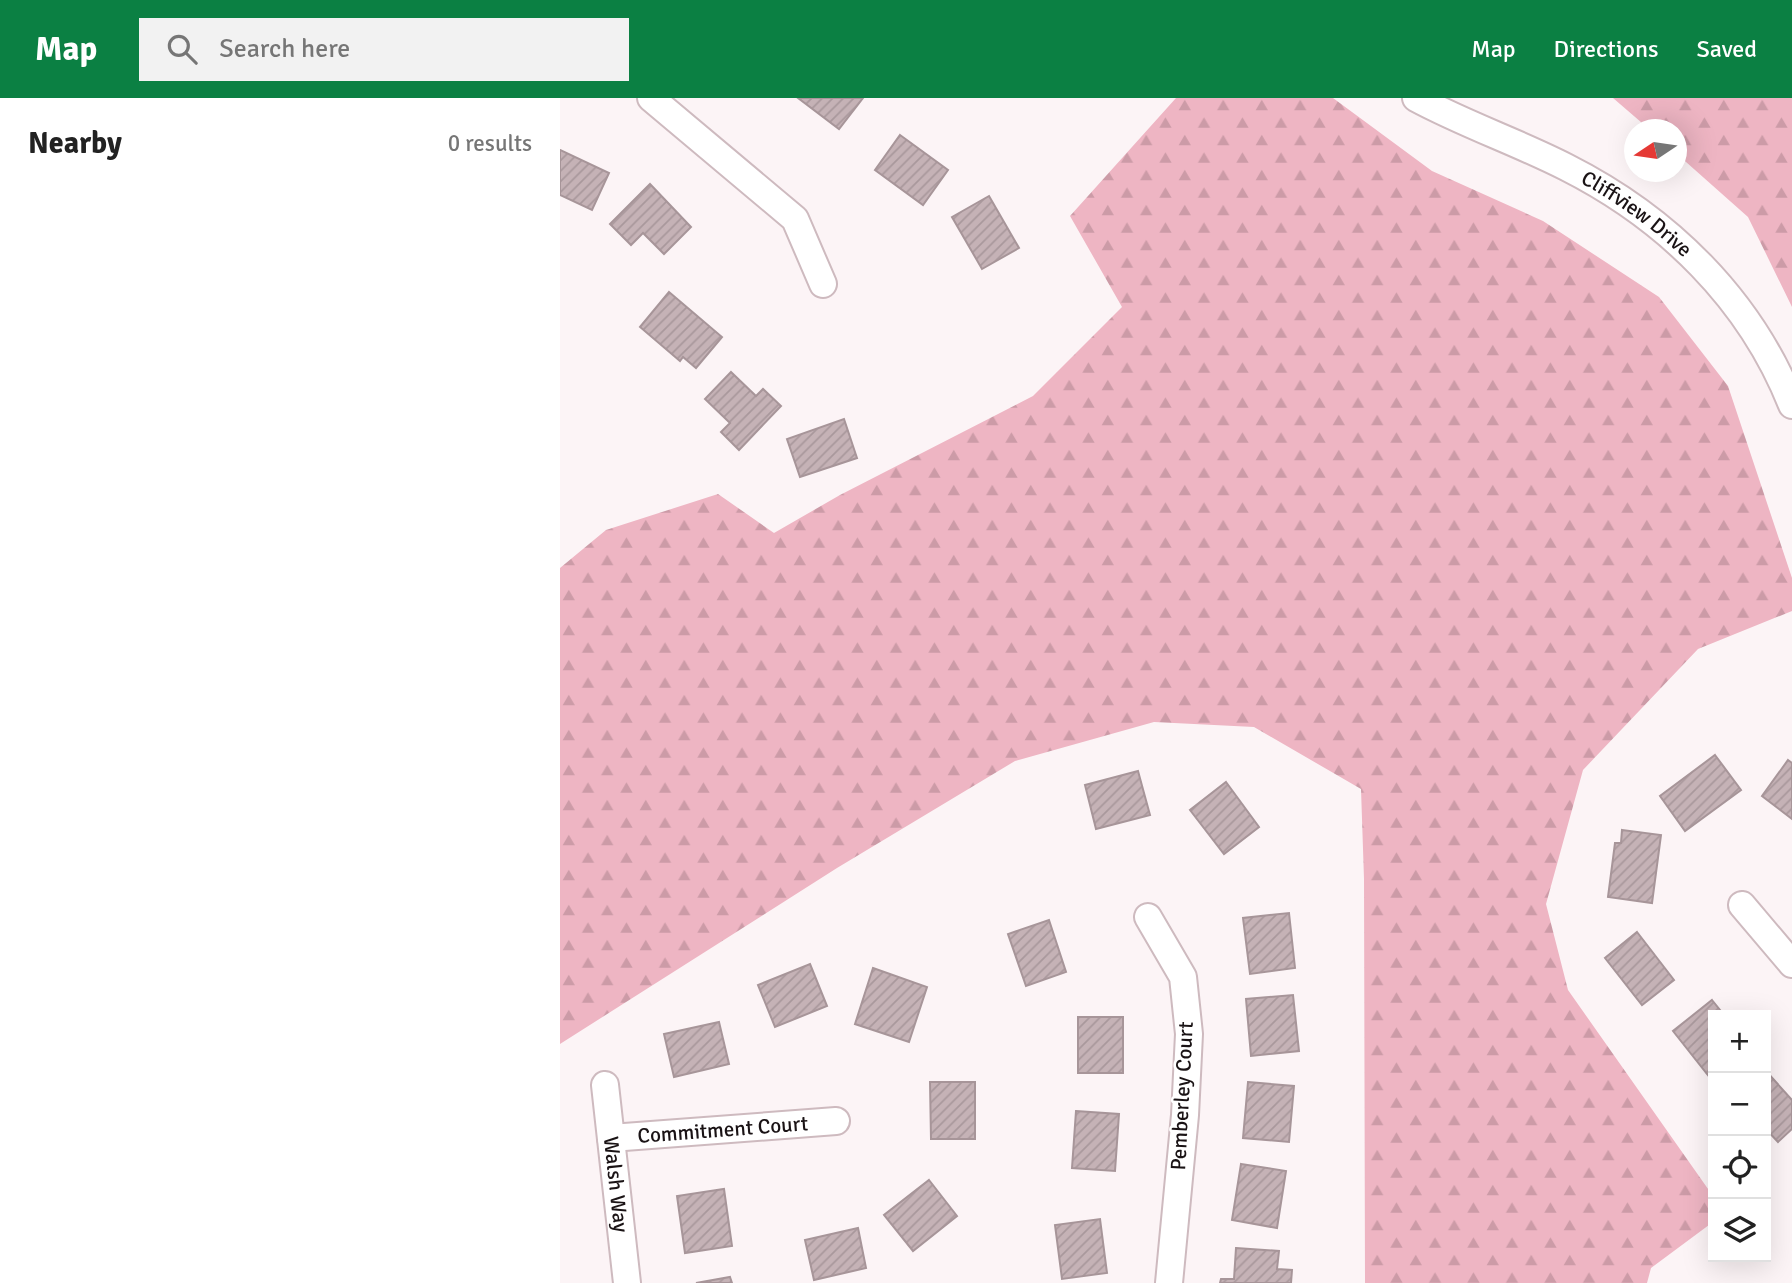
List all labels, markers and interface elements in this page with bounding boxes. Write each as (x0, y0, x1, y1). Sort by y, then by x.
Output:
search box (139, 18, 629, 81)
text: Map (35, 29, 97, 70)
icon: search (163, 30, 201, 68)
text: Search here (219, 33, 350, 65)
text: Map (1471, 34, 1516, 64)
text: Directions (1554, 34, 1659, 64)
text: Saved (1697, 34, 1757, 64)
north arrow (1624, 119, 1687, 182)
text: Nearby (28, 125, 122, 162)
text: 0 results (448, 129, 532, 158)
street label: Cliffview Drive (1577, 165, 1698, 262)
map controls (1708, 1010, 1771, 1262)
button: + (1708, 1010, 1771, 1073)
street label: Pemberley Court (1165, 1021, 1199, 1171)
button: − (1708, 1073, 1771, 1136)
street label: Commitment Court (636, 1110, 809, 1149)
street label: Walsh Way (598, 1135, 634, 1234)
button: locate (1708, 1136, 1771, 1199)
button: layers (1708, 1199, 1771, 1262)

